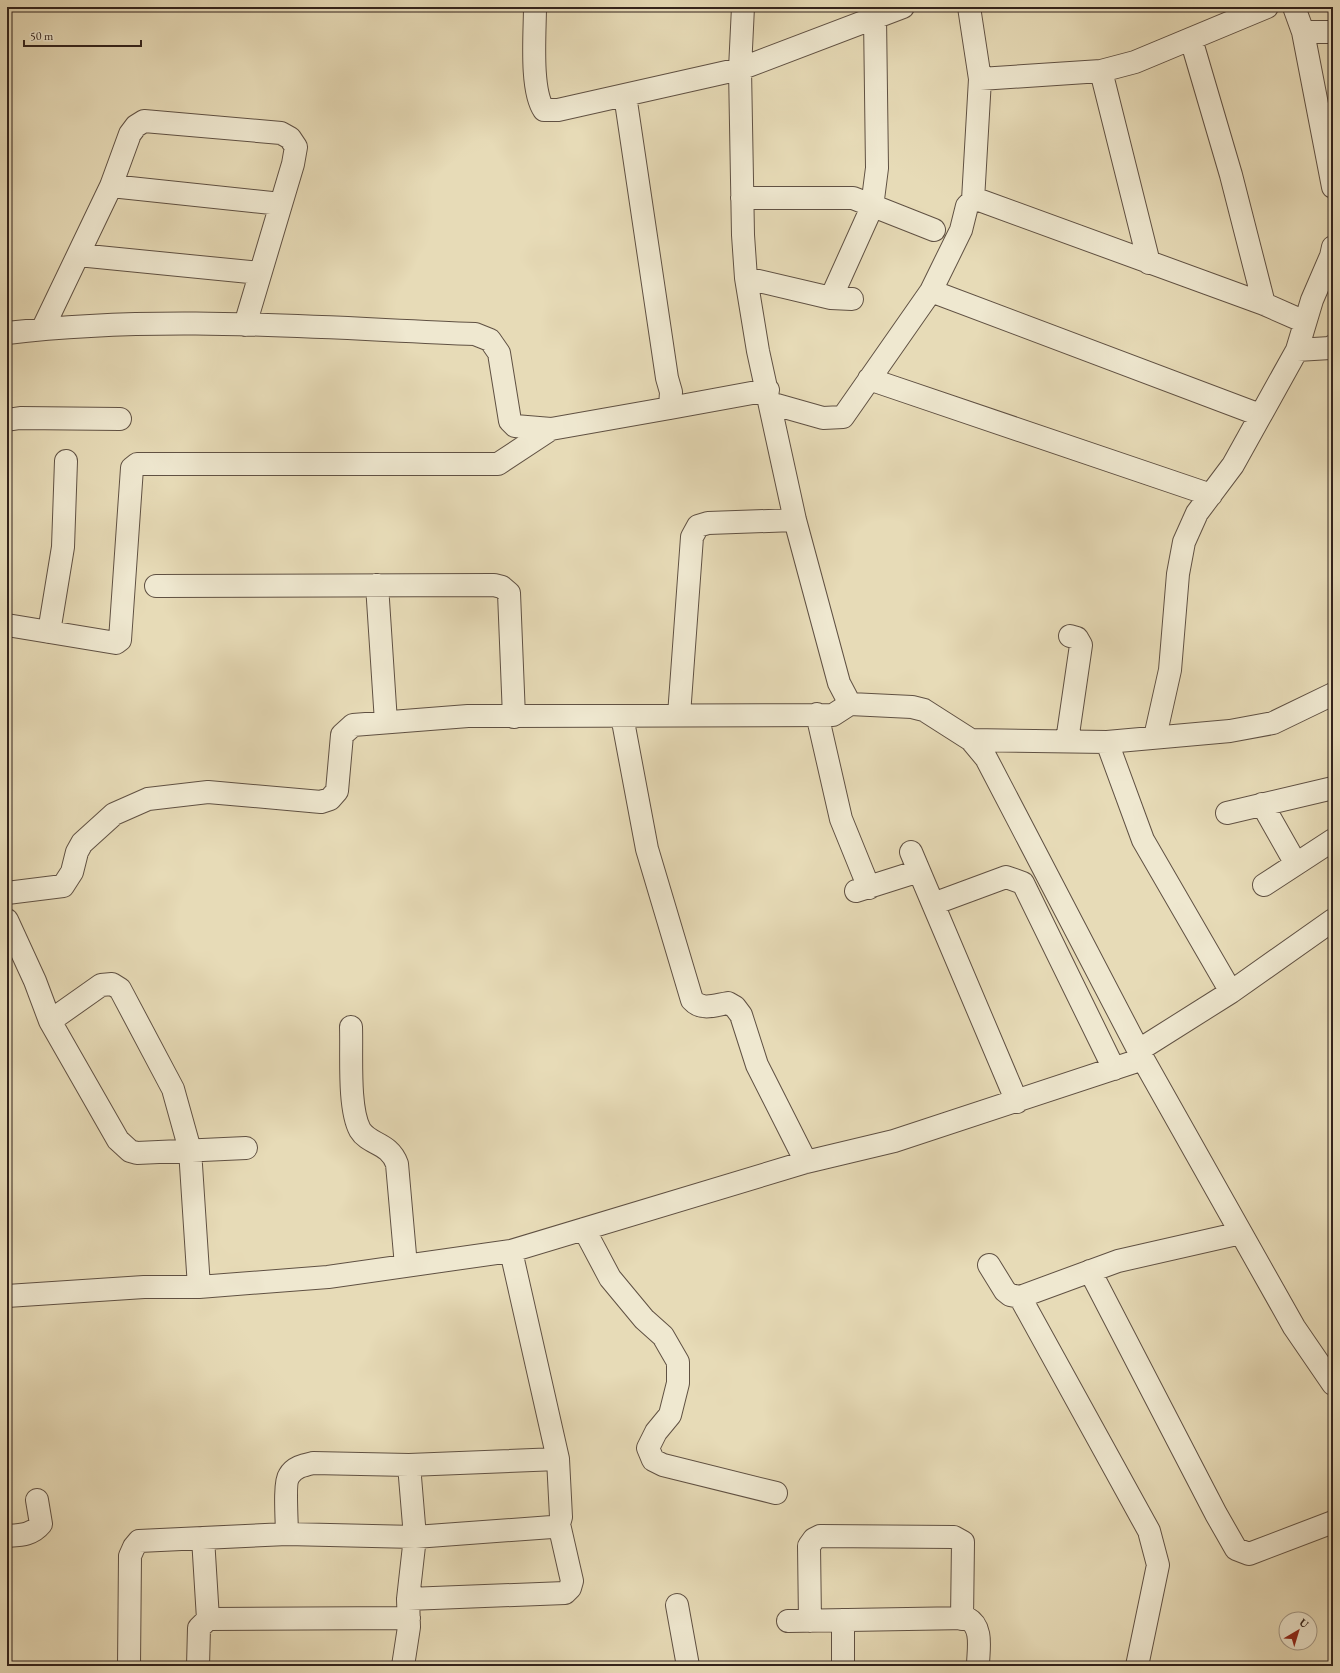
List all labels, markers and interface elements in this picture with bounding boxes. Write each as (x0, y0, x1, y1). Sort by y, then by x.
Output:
scale bar (24, 22, 141, 48)
text: 50 m (30, 28, 54, 44)
north arrow (1278, 1611, 1318, 1651)
text: U (1297, 1615, 1312, 1632)

